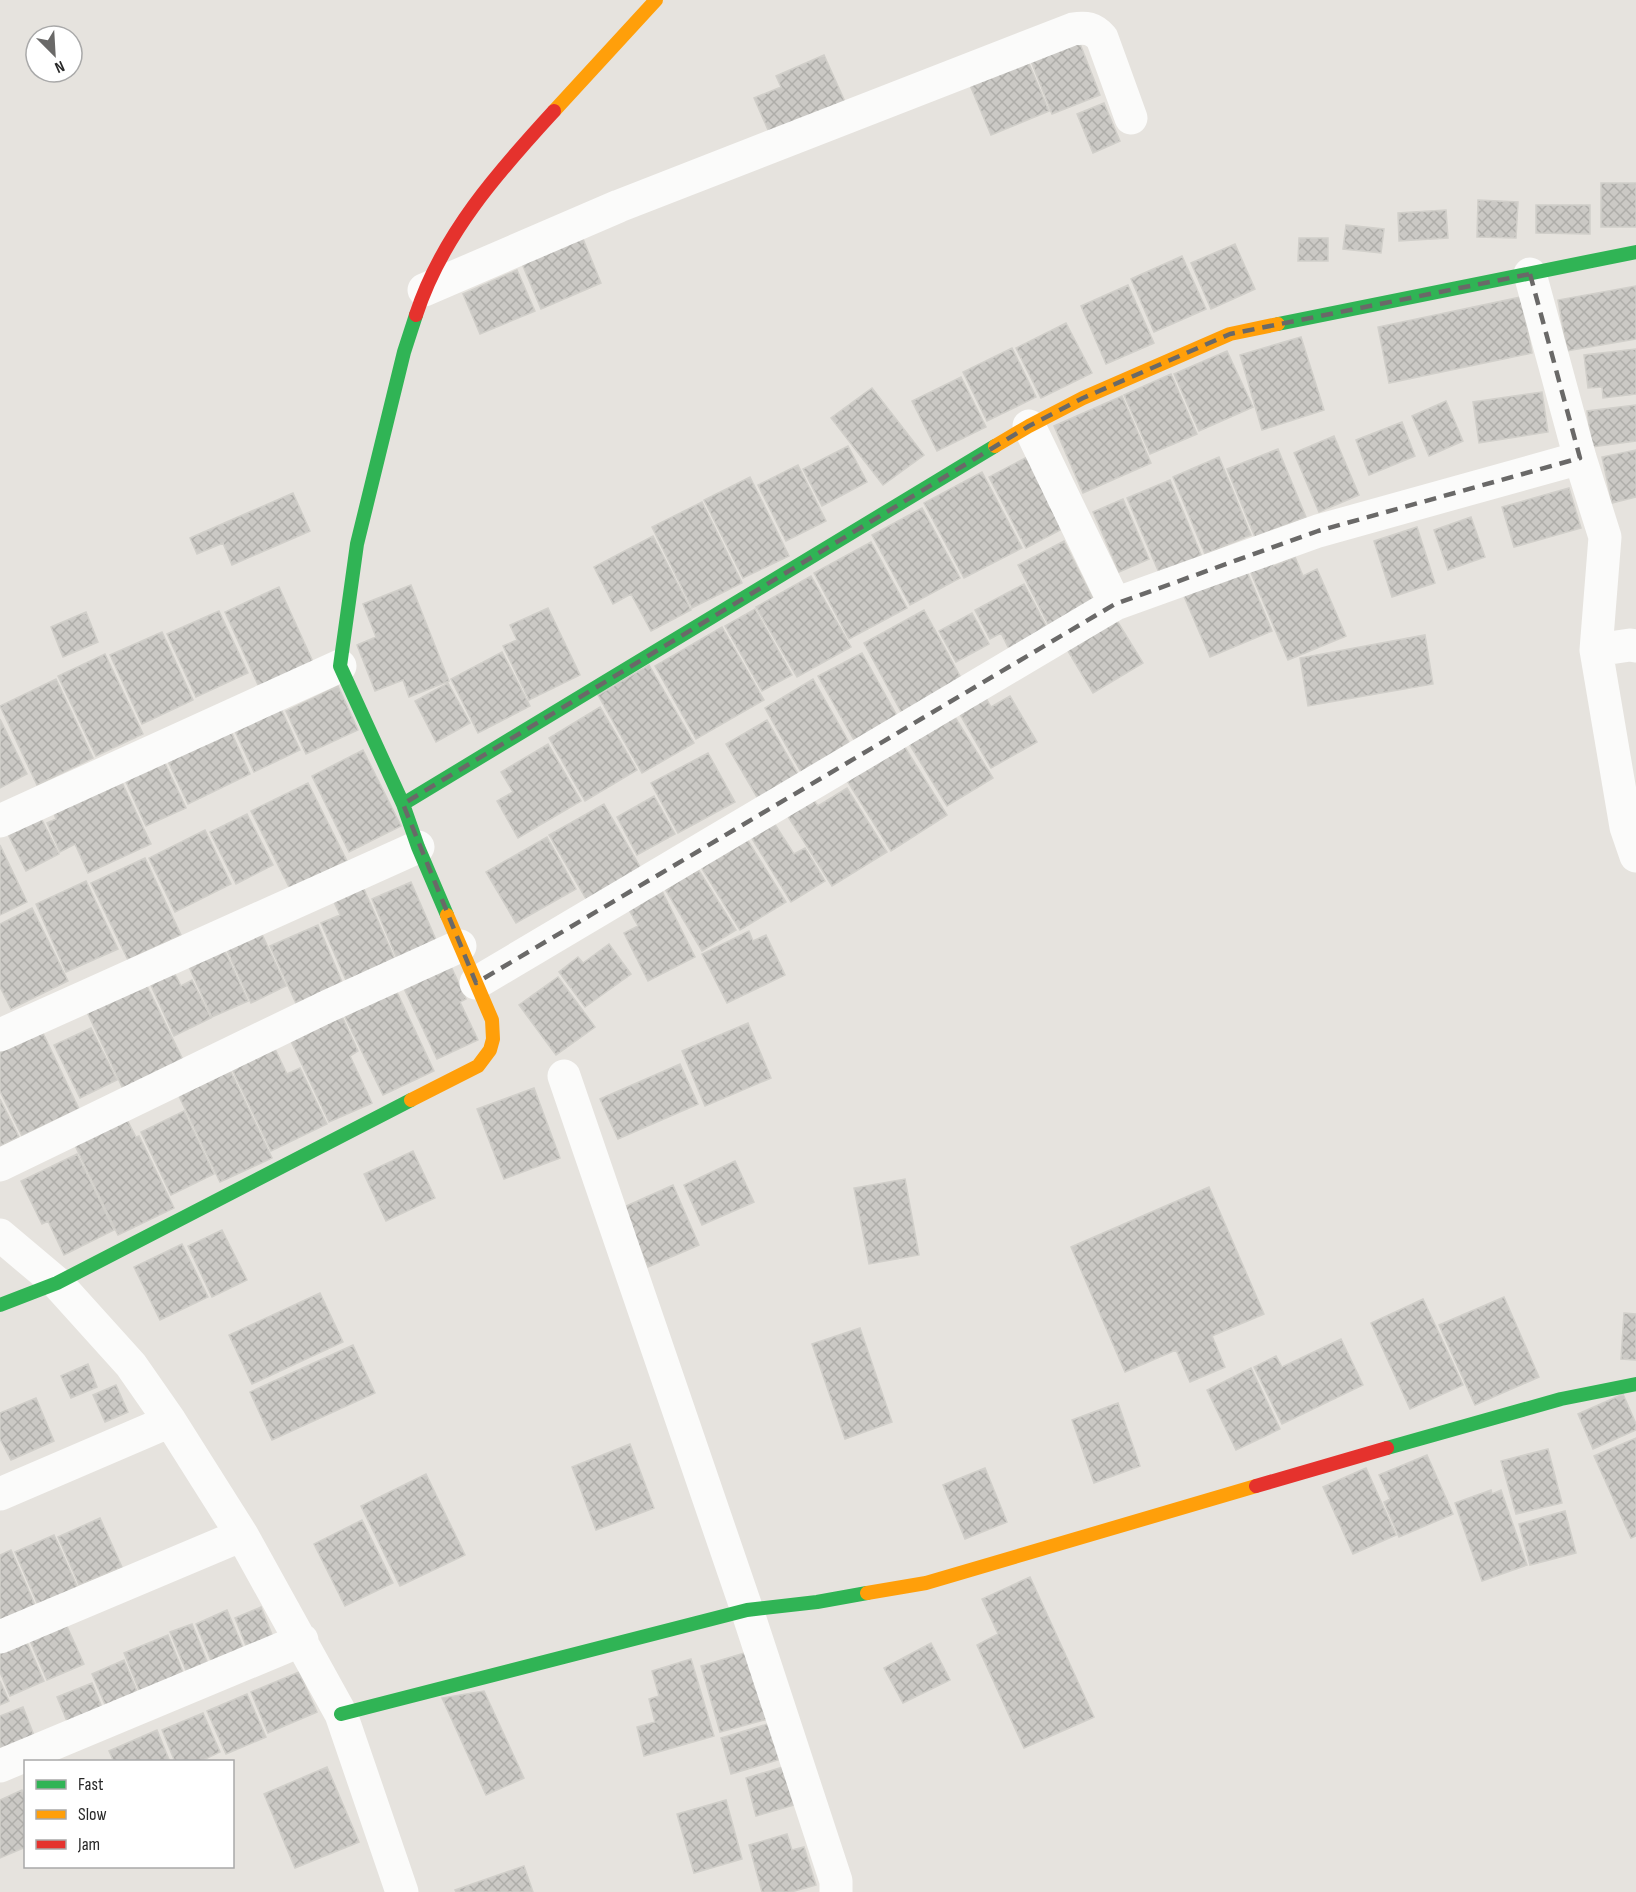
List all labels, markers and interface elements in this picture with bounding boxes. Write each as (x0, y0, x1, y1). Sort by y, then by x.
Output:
north arrow (24, 24, 84, 84)
text: N (52, 56, 67, 77)
legend (24, 1760, 234, 1868)
text: Fast (78, 1774, 104, 1795)
text: Slow (78, 1804, 107, 1825)
text: Jam (77, 1834, 100, 1855)

